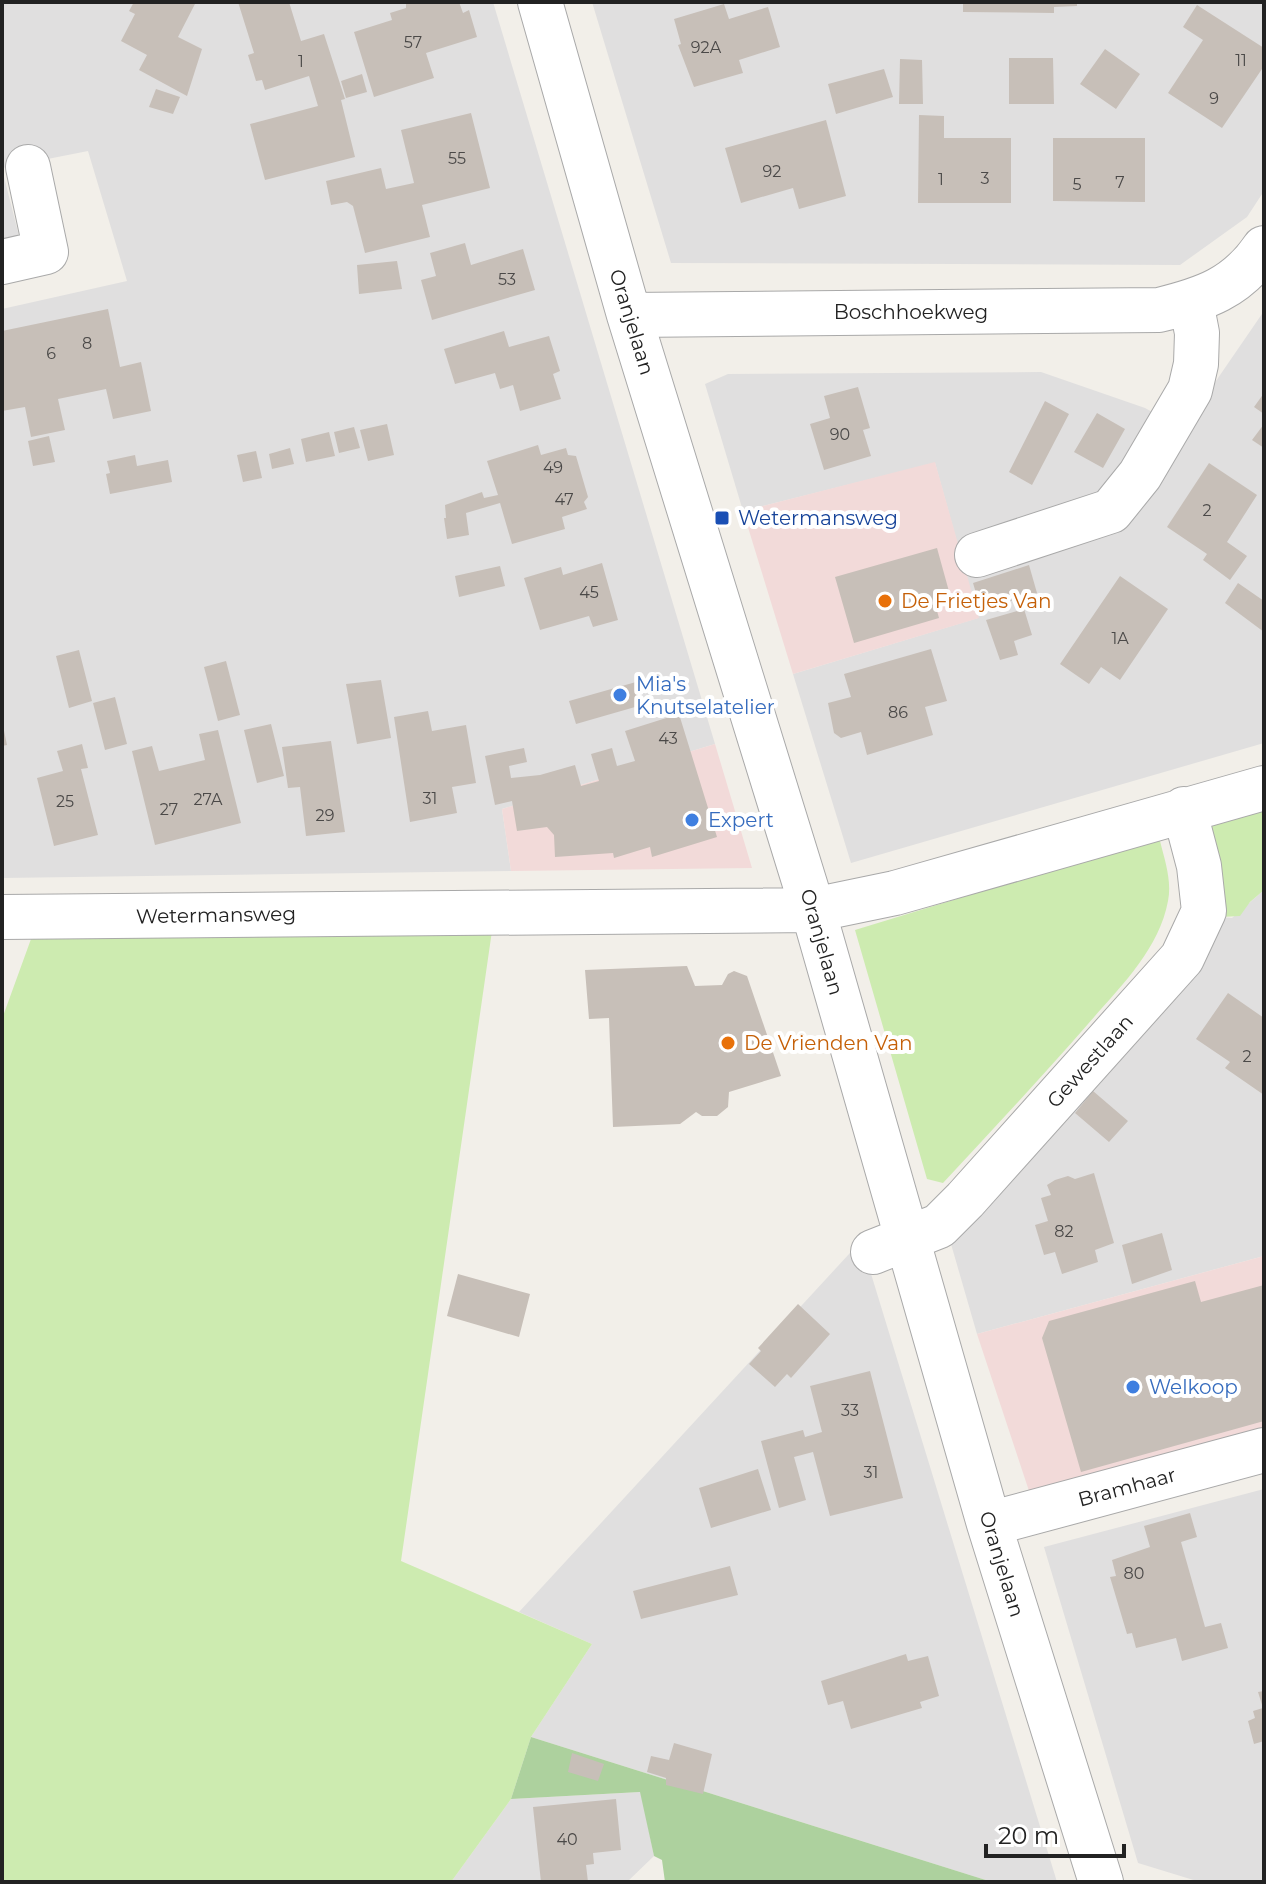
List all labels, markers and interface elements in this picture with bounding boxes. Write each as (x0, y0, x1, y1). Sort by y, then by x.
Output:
house number: 57 (404, 33, 422, 52)
house number: 92A (691, 38, 722, 57)
house number: 11 (1235, 51, 1247, 70)
house number: 1 (298, 52, 304, 71)
house number: 9 (1209, 89, 1219, 108)
house number: 55 (448, 149, 466, 168)
house number: 92 (763, 162, 781, 181)
house number: 3 (980, 169, 990, 188)
house number: 1 (938, 170, 944, 189)
house number: 7 (1115, 173, 1125, 192)
house number: 5 (1072, 175, 1082, 194)
street label: Oranjelaan (605, 266, 659, 378)
house number: 53 (498, 270, 516, 289)
street label: Boschhoekweg (834, 300, 988, 324)
house number: 8 (82, 334, 92, 353)
house number: 6 (46, 344, 56, 363)
house number: 90 (830, 425, 850, 444)
house number: 49 (543, 458, 563, 477)
house number: 47 (554, 490, 574, 509)
house number: 2 (1202, 501, 1212, 520)
place label: Wetermansweg (738, 506, 898, 530)
marker: Wetermansweg (713, 509, 731, 527)
house number: 45 (579, 583, 599, 602)
place label: De Frietjes Van (901, 589, 1052, 613)
marker: De Frietjes Van (876, 592, 894, 610)
house number: 1A (1111, 629, 1129, 648)
place label: Mia's Knutselatelier (636, 672, 775, 719)
marker: Mia's Knutselatelier (611, 686, 629, 704)
house number: 86 (888, 703, 908, 722)
house number: 43 (658, 729, 678, 748)
house number: 31 (423, 789, 437, 808)
house number: 27A (194, 790, 223, 809)
house number: 25 (56, 792, 74, 811)
house number: 27 (160, 800, 178, 819)
house number: 29 (316, 806, 334, 825)
place label: Expert (708, 808, 774, 832)
marker: Expert (683, 811, 701, 829)
street label: Oranjelaan (795, 886, 849, 998)
street label: Wetermansweg (136, 902, 296, 928)
street label: Gewestlaan (1042, 1009, 1138, 1113)
place label: De Vrienden Van (744, 1031, 913, 1055)
marker: De Vrienden Van (719, 1034, 737, 1052)
house number: 2 (1242, 1047, 1252, 1066)
house number: 82 (1054, 1222, 1074, 1241)
place label: Welkoop (1149, 1375, 1238, 1399)
marker: Welkoop (1124, 1378, 1142, 1396)
house number: 33 (841, 1401, 859, 1420)
street label: Bramhaar (1075, 1462, 1179, 1512)
house number: 31 (864, 1463, 878, 1482)
street label: Oranjelaan (975, 1508, 1029, 1620)
house number: 80 (1124, 1564, 1144, 1583)
scale bar (986, 1808, 1124, 1858)
text: 20 m (998, 1821, 1059, 1850)
house number: 40 (556, 1830, 578, 1849)

